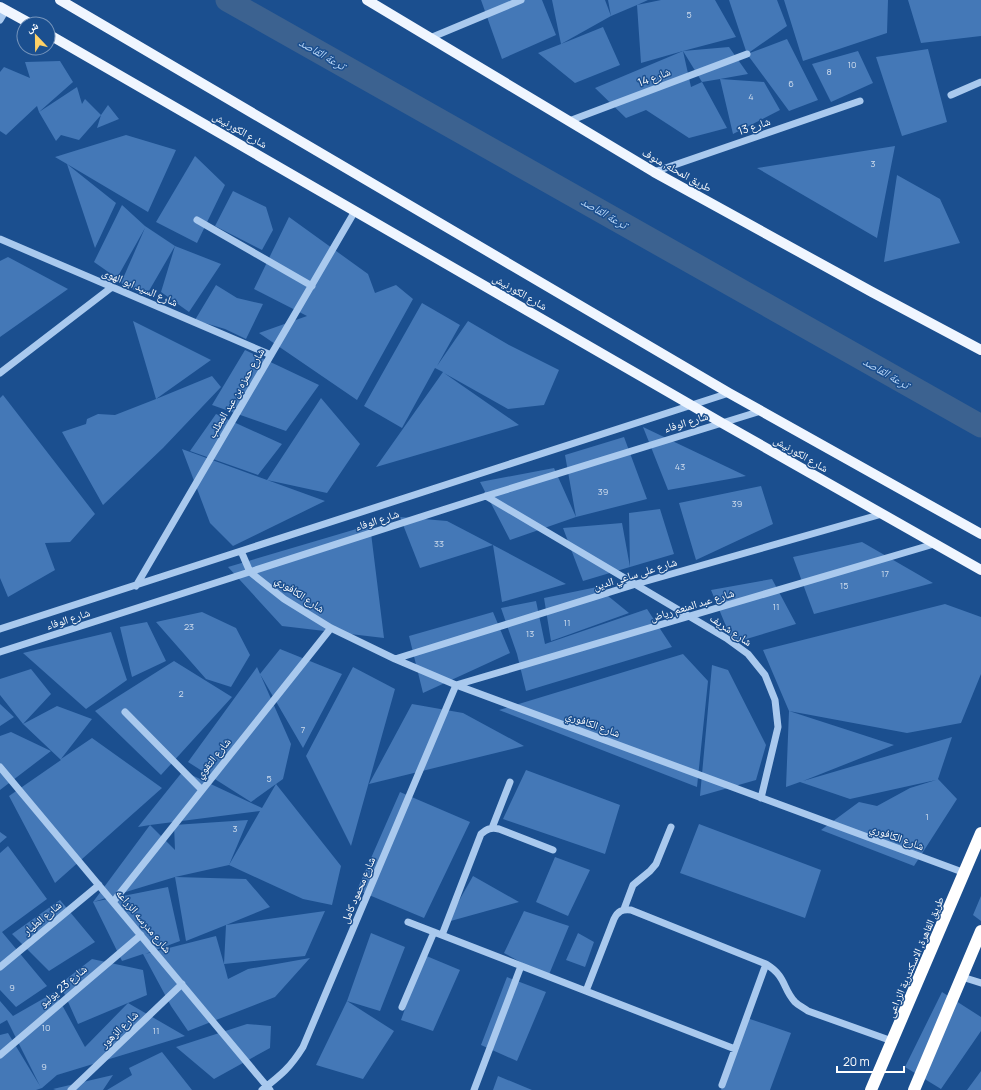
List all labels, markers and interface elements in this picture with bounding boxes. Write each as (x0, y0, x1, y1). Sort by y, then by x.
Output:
house number: 5 (686, 8, 692, 21)
north arrow (16, 16, 56, 56)
text: ش (24, 17, 41, 36)
water label: ترعة القاصد (296, 33, 351, 75)
house number: 10 (848, 58, 857, 71)
street label: شارع 14 (635, 63, 672, 90)
house number: 8 (826, 65, 832, 78)
house number: 6 (788, 77, 794, 90)
house number: 4 (748, 90, 754, 103)
street label: شارع الكورنيش (210, 108, 270, 151)
street label: شارع 13 (736, 113, 772, 138)
street label: طريق المحله, منوف (640, 144, 715, 195)
house number: 3 (871, 157, 876, 170)
water label: ترعة القاصد (578, 192, 633, 234)
street label: شارع السيد ابو الهوى (100, 264, 180, 309)
street label: شارع الكورنيش (490, 270, 550, 313)
street label: شارع حمزه بن عبد المطلب (204, 345, 267, 441)
water label: ترعة القاصد (860, 352, 915, 394)
street label: شارع الوفاء (662, 408, 710, 435)
street label: شارع الكورنيش (771, 432, 831, 475)
house number: 43 (675, 460, 685, 473)
house number: 39 (598, 485, 608, 498)
house number: 39 (732, 497, 742, 510)
street label: شارع الوفاء (353, 505, 401, 534)
house number: 33 (434, 537, 444, 550)
street label: شارع على ساعي الدين (591, 554, 679, 595)
house number: 17 (881, 567, 889, 580)
street label: شارع الكافوري (272, 572, 328, 617)
house number: 15 (840, 579, 848, 592)
street label: شارع عبد المنعم رياض (648, 585, 736, 625)
house number: 11 (772, 600, 780, 613)
street label: شارع الوفاء (44, 604, 92, 633)
street label: شارع شريف (707, 610, 755, 649)
house number: 11 (563, 616, 571, 629)
house number: 23 (184, 620, 194, 633)
house number: 13 (526, 627, 534, 640)
house number: 2 (178, 687, 184, 700)
street label: شارع الكافوري (563, 707, 622, 742)
house number: 7 (301, 723, 306, 736)
street label: شارع التقوي (192, 734, 235, 782)
house number: 5 (266, 772, 272, 785)
house number: 1 (925, 810, 929, 823)
street label: شارع الكافوري (867, 820, 926, 855)
house number: 3 (233, 822, 238, 835)
street label: شارع محمود كامل (337, 854, 378, 925)
street label: شارع مدرسه الزراعه (113, 886, 175, 956)
street label: طريق القاهرة, الاسكندرية الزراعى (882, 894, 947, 1020)
street label: شارع الطيار (18, 897, 64, 939)
street label: شارع 23 يوليو (36, 961, 90, 1010)
house number: 9 (9, 981, 15, 994)
street label: شارع الزهور (96, 1007, 141, 1051)
house number: 10 (42, 1021, 51, 1034)
house number: 11 (152, 1024, 160, 1037)
scale bar (837, 1048, 904, 1074)
text: 20 m (843, 1053, 870, 1070)
house number: 9 (41, 1060, 47, 1073)

